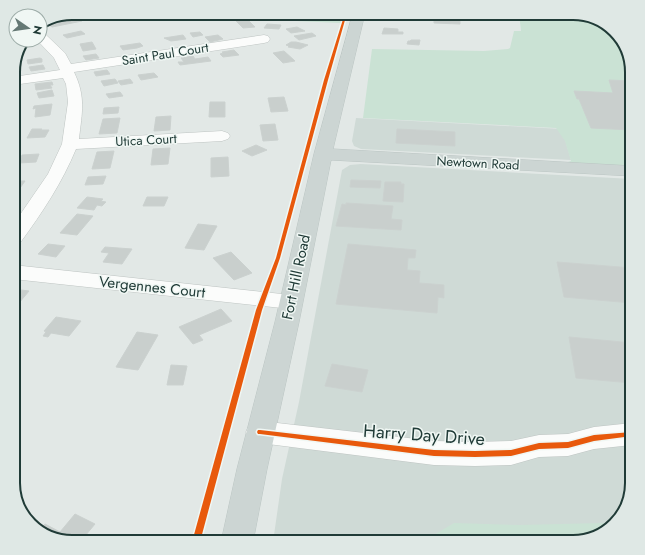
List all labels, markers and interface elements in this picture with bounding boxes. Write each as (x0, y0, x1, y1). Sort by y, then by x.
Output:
north arrow (8, 8, 48, 48)
text: N (29, 24, 47, 36)
street label: Saint Paul Court (120, 38, 211, 70)
street label: Utica Court (115, 129, 178, 151)
street label: Newtown Road (436, 151, 520, 175)
street label: Fort Hill Road (276, 232, 316, 322)
street label: Vergennes Court (98, 270, 207, 304)
street label: Harry Day Drive (362, 418, 486, 452)

